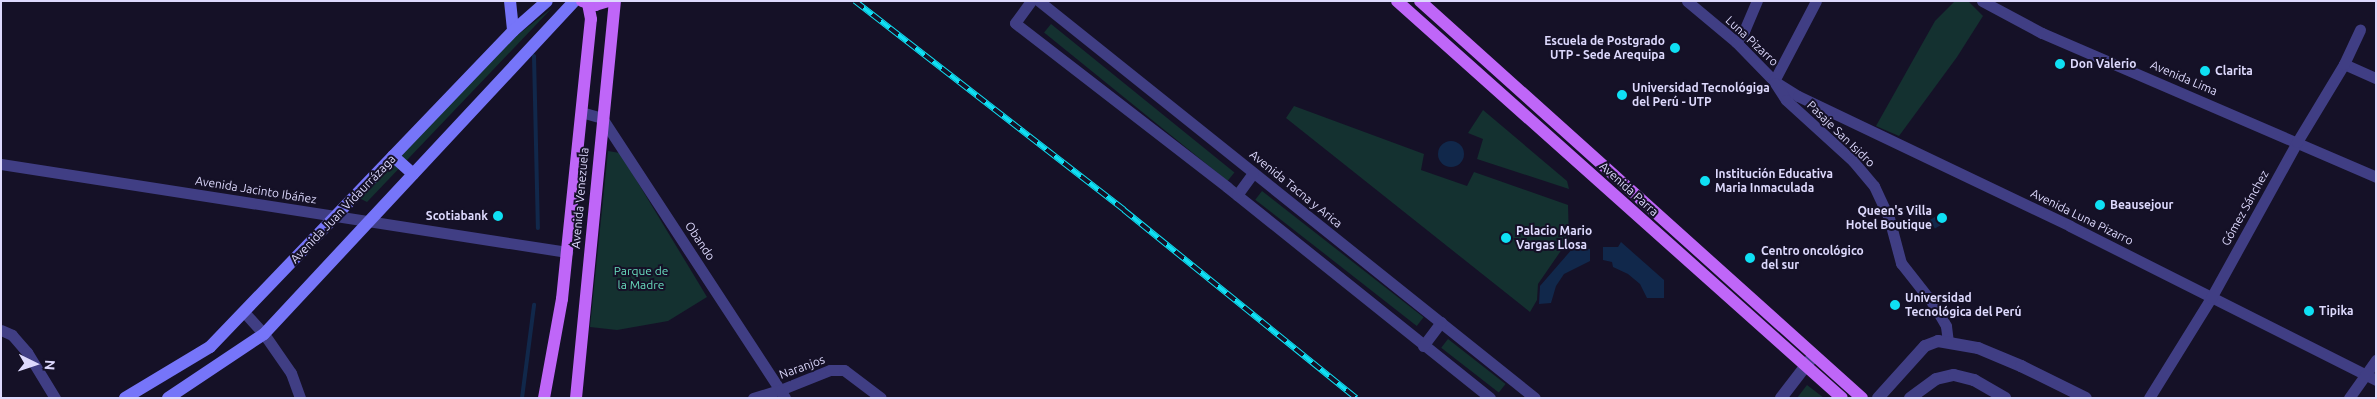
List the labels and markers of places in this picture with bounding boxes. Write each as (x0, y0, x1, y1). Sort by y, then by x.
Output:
place label: Escuela de Postgrado UTP - Sede Arequipa (1544, 34, 1665, 62)
marker: Escuela de Postgrado UTP - Sede Arequipa (1669, 42, 1681, 54)
place label: Don Valerio (2070, 57, 2136, 71)
marker: Don Valerio (2054, 58, 2066, 70)
place label: Clarita (2215, 64, 2253, 78)
marker: Clarita (2199, 65, 2211, 77)
place label: Universidad Tecnológiga del Perú - UTP (1632, 81, 1770, 109)
marker: Universidad Tecnológiga del Perú - UTP (1616, 89, 1628, 101)
place label: Institución Educativa Maria Inmaculada (1715, 167, 1833, 195)
marker: Institución Educativa Maria Inmaculada (1699, 175, 1711, 187)
place label: Beausejour (2110, 198, 2173, 212)
marker: Beausejour (2094, 199, 2106, 211)
place label: Queen's Villa Hotel Boutique (1846, 204, 1932, 232)
place label: Scotiabank (426, 209, 488, 223)
marker: Scotiabank (492, 210, 504, 222)
marker: Queen's Villa Hotel Boutique (1936, 212, 1948, 224)
place label: Palacio Mario Vargas Llosa (1516, 224, 1592, 252)
marker: Palacio Mario Vargas Llosa (1500, 232, 1512, 244)
place label: Centro oncológico del sur (1761, 244, 1864, 272)
marker: Centro oncológico del sur (1743, 251, 1757, 265)
place label: Universidad Tecnológica del Perú (1905, 291, 2022, 319)
marker: Universidad Tecnológica del Perú (1889, 299, 1901, 311)
place label: Tipika (2319, 304, 2354, 318)
marker: Tipika (2303, 305, 2315, 317)

